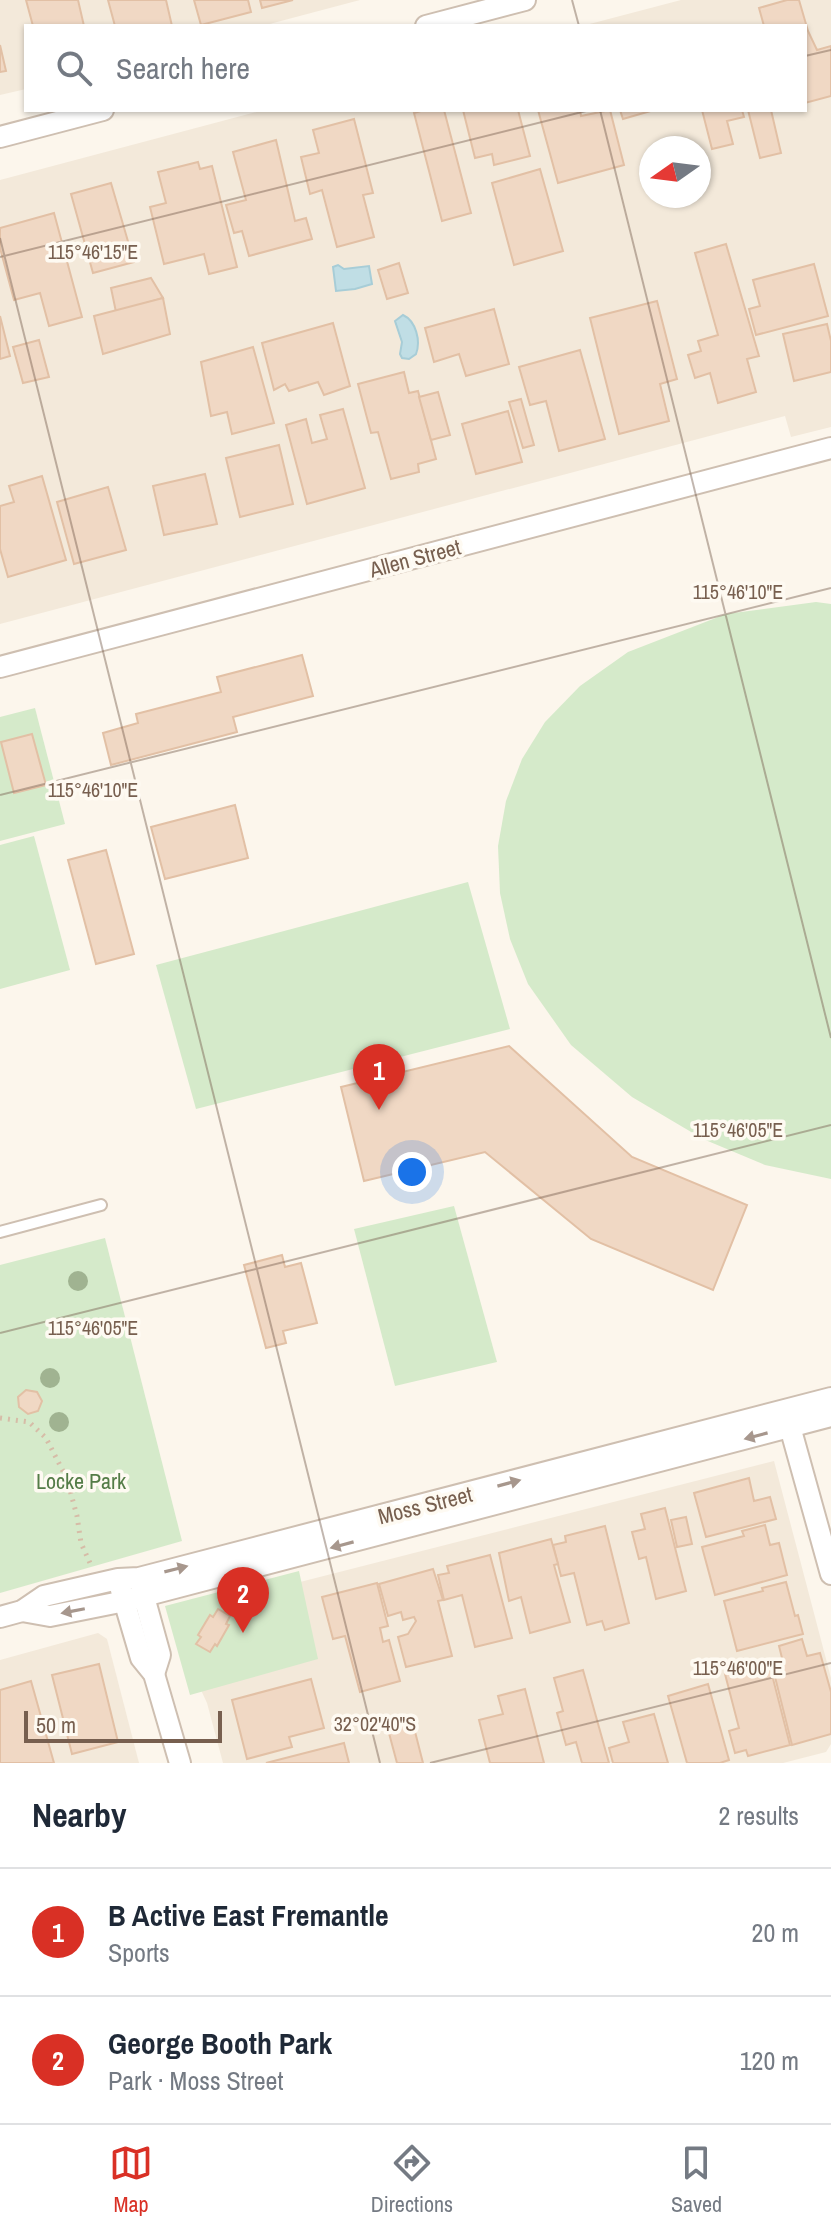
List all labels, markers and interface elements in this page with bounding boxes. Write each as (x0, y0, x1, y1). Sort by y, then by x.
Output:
search box (24, 24, 807, 112)
icon: search (52, 46, 96, 90)
text: Search here (116, 48, 250, 88)
north arrow (639, 136, 711, 208)
text: 115°46'15"E (48, 238, 138, 265)
street label: Allen Street (365, 531, 464, 585)
text: 115°46'10"E (693, 578, 783, 605)
text: 115°46'10"E (48, 776, 138, 803)
pin: 1 (353, 1044, 405, 1110)
text: 115°46'05"E (693, 1116, 783, 1143)
your location (392, 1152, 432, 1192)
text: 115°46'05"E (48, 1314, 138, 1341)
one-way arrow (743, 1430, 767, 1443)
park label: Locke Park (36, 1466, 127, 1496)
one-way arrow (497, 1477, 522, 1489)
street label: Moss Street (375, 1479, 475, 1531)
one-way arrow (329, 1539, 354, 1551)
one-way arrow (163, 1562, 188, 1574)
pin: 2 (217, 1567, 269, 1633)
one-way arrow (61, 1606, 86, 1618)
text: 115°46'00"E (693, 1654, 783, 1681)
scale bar (24, 1707, 222, 1743)
text: 50 m (36, 1710, 76, 1740)
text: 32°02'40"S (334, 1710, 416, 1737)
text: Nearby (32, 1792, 127, 1838)
text: 2 results (718, 1798, 799, 1833)
text: B Active East Fremantle (108, 1895, 389, 1935)
text: 1 (52, 1915, 64, 1950)
text: 20 m (752, 1915, 799, 1950)
text: Sports (108, 1935, 170, 1970)
text: George Booth Park (108, 2023, 332, 2063)
text: 2 (52, 2043, 64, 2078)
text: 120 m (740, 2043, 799, 2078)
text: Park · Moss Street (108, 2063, 283, 2098)
tab: Map (109, 2141, 153, 2219)
tab: Directions (371, 2141, 453, 2219)
tab: Saved (671, 2141, 722, 2219)

